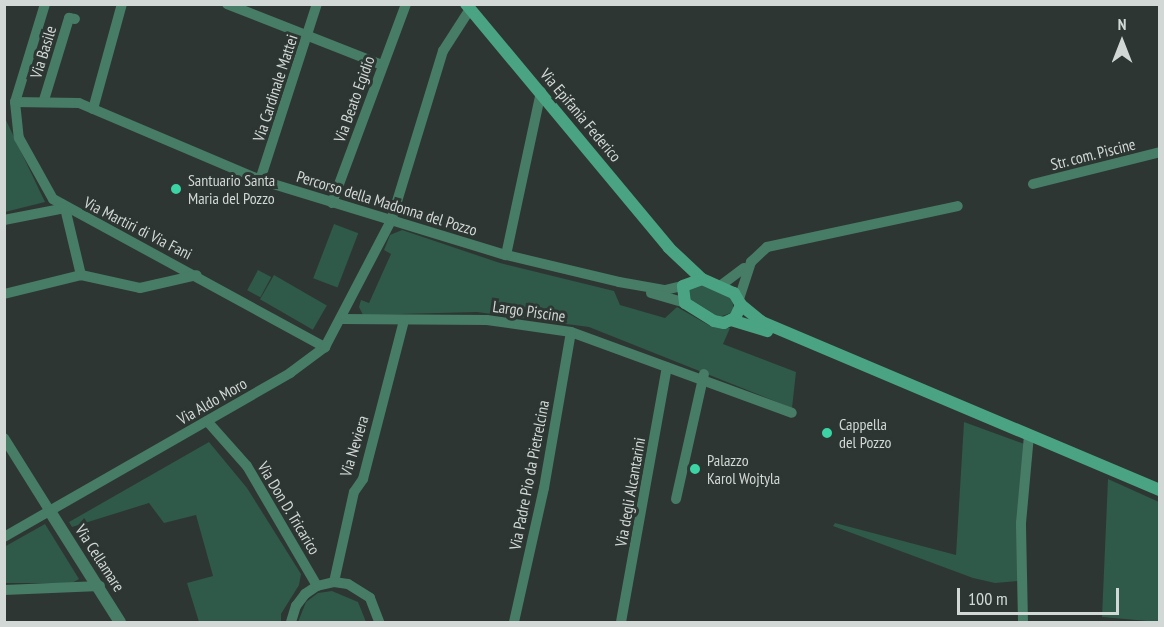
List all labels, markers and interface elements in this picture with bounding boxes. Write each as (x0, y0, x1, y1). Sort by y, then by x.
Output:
north arrow (1092, 12, 1152, 72)
text: N (1118, 14, 1126, 34)
street label: Via Basile (26, 23, 60, 81)
street label: Via Cardinale Mattei (249, 32, 301, 144)
street label: Via Beato Egidio (330, 53, 378, 145)
street label: Via Epifania Federico (536, 65, 626, 165)
street label: Str. com. Piscine (1048, 134, 1138, 174)
street label: Percorso della Madonna del Pozzo (294, 166, 480, 240)
place label: Santuario Santa Maria del Pozzo (188, 170, 275, 208)
marker: Santuario Santa Maria del Pozzo (169, 182, 183, 196)
street label: Via Martiri di Via Fani (81, 192, 195, 264)
street label: Largo Piscine (491, 296, 567, 326)
street label: Via Aldo Moro (174, 373, 250, 429)
street label: Via Padre Pio da Pietrelcina (505, 399, 553, 551)
street label: Via Neviera (336, 413, 372, 479)
place label: Cappella del Pozzo (839, 414, 891, 452)
marker: Cappella del Pozzo (820, 426, 834, 440)
street label: Via degli Alcantarini (611, 436, 649, 548)
place label: Palazzo Karol Wojtyla (707, 450, 780, 488)
street label: Via Don D. Tricarico (253, 457, 325, 559)
marker: Palazzo Karol Wojtyla (688, 462, 702, 476)
street label: Via Cellamare (71, 521, 129, 595)
scale bar (960, 576, 1122, 614)
text: 100 m (968, 587, 1008, 610)

